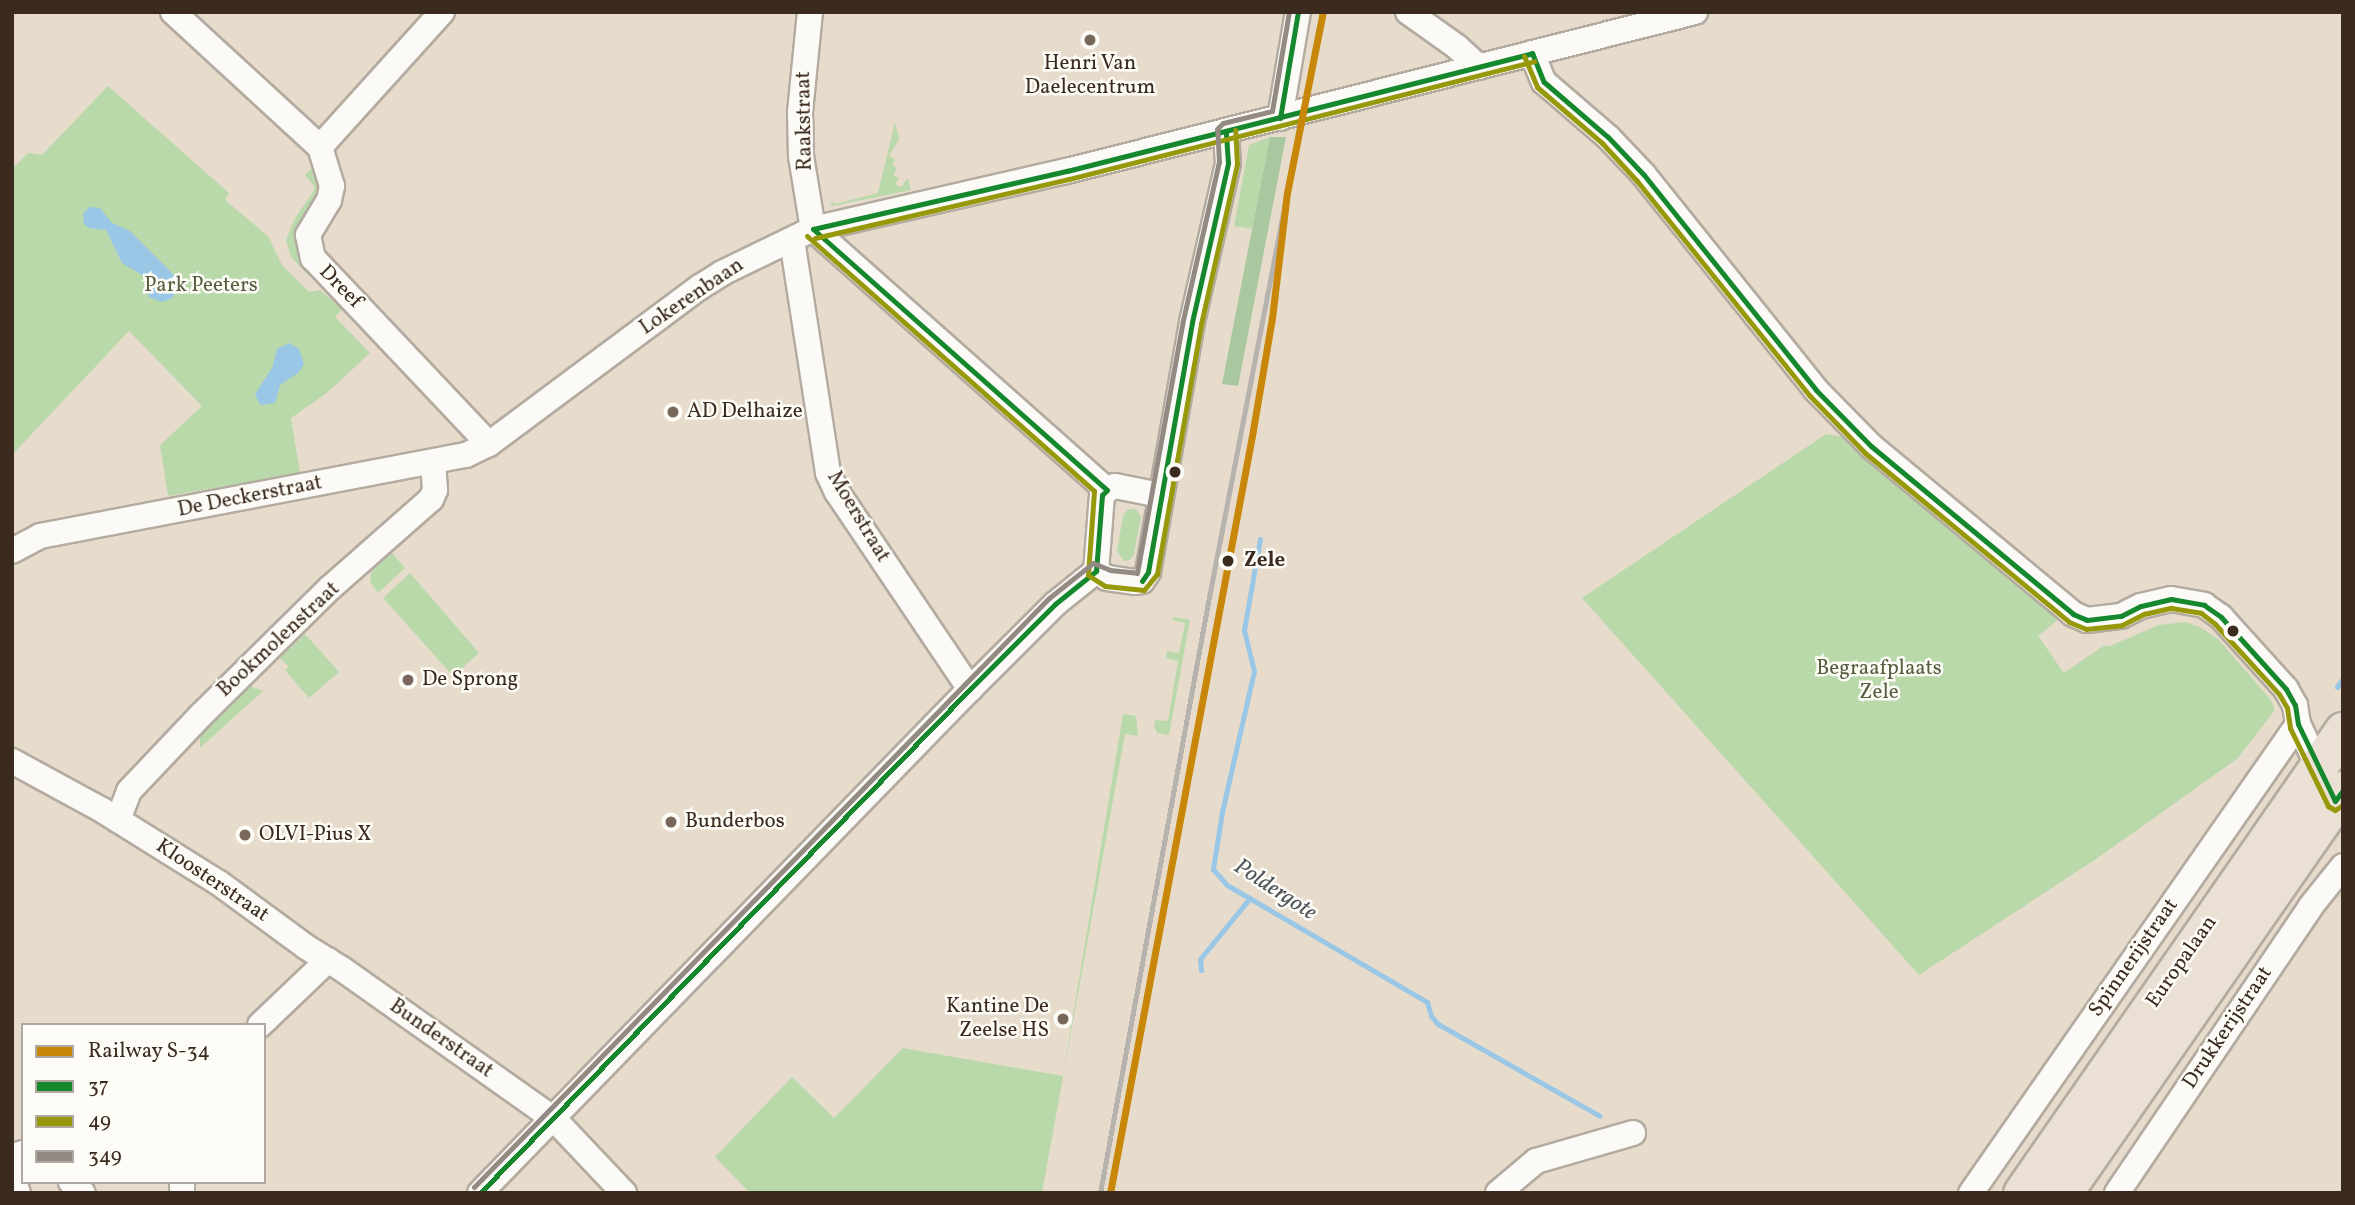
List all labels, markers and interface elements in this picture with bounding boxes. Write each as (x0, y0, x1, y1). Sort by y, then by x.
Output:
marker: Henri Van Daelecentrum (1082, 32, 1098, 48)
place label: Henri Van Daelecentrum (1025, 51, 1155, 101)
street label: Raakstraat (792, 71, 818, 171)
street label: Lokerenbaan (635, 253, 749, 341)
street label: Dreef (313, 260, 367, 314)
park label: Park Peeters (144, 273, 258, 299)
place label: AD Delhaize (687, 399, 803, 425)
marker: AD Delhaize (665, 404, 681, 420)
unlabelled marker (1168, 465, 1182, 479)
street label: Moerstraat (821, 467, 895, 567)
street label: De Deckerstraat (176, 471, 324, 523)
place label: Zele (1244, 548, 1285, 574)
marker: Zele (1218, 551, 1238, 571)
street label: Bookmolenstraat (213, 577, 345, 703)
unlabelled marker (2226, 624, 2240, 638)
park label: Begraafplaats Zele (1816, 656, 1942, 706)
place label: De Sprong (422, 667, 518, 693)
marker: De Sprong (400, 672, 416, 688)
place label: Bunderbos (685, 809, 785, 835)
marker: Bunderbos (663, 814, 679, 830)
place label: OLVI-Pius X (259, 822, 371, 848)
marker: OLVI-Pius X (237, 827, 253, 843)
street label: Kloosterstraat (151, 834, 273, 928)
water label: Poldergote (1228, 853, 1322, 927)
street label: Spinnerijstraat (2084, 894, 2184, 1022)
street label: Europalaan (2141, 911, 2223, 1013)
street label: Drukkerijstraat (2178, 962, 2278, 1094)
street label: Bunderstraat (384, 994, 498, 1084)
place label: Kantine De Zeelse HS (946, 994, 1049, 1044)
marker: Kantine De Zeelse HS (1055, 1011, 1071, 1027)
legend (21, 1023, 266, 1184)
text: Railway S-34 (88, 1037, 210, 1066)
text: 37 (88, 1072, 109, 1101)
text: 49 (88, 1107, 111, 1136)
text: 349 (88, 1142, 122, 1171)

